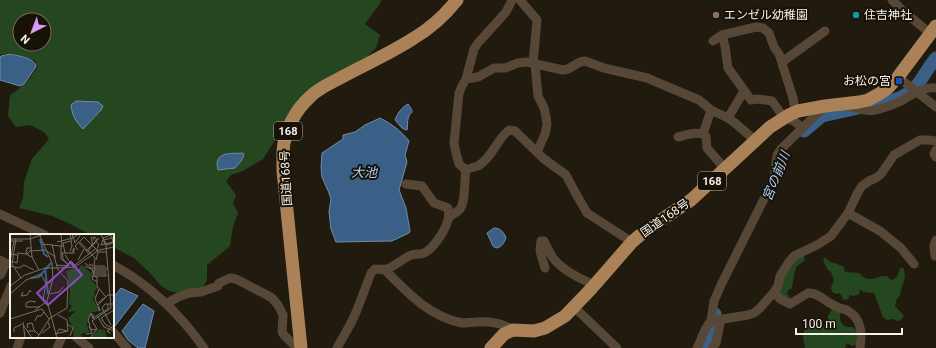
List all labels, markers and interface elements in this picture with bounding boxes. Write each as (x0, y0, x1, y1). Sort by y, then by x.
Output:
place label: エンゼル幼稚園 (724, 8, 808, 22)
place label: 住吉神社 (864, 8, 912, 22)
marker: エンゼル幼稚園 (711, 10, 721, 20)
marker: 住吉神社 (851, 10, 861, 20)
north arrow (12, 12, 52, 52)
text: N (18, 31, 33, 46)
place label: お松の宮 (843, 74, 891, 88)
marker: お松の宮 (894, 76, 904, 86)
road number: 168 (274, 122, 302, 140)
water label: 宮の前川 (759, 147, 793, 203)
street label: 国道168号 (278, 150, 294, 206)
water label: 大池 (351, 165, 379, 180)
road number: 168 (698, 172, 726, 190)
street label: 国道168号 (638, 196, 692, 240)
inset map (10, 234, 114, 338)
scale bar (796, 310, 902, 336)
text: 100 m (802, 317, 836, 331)

